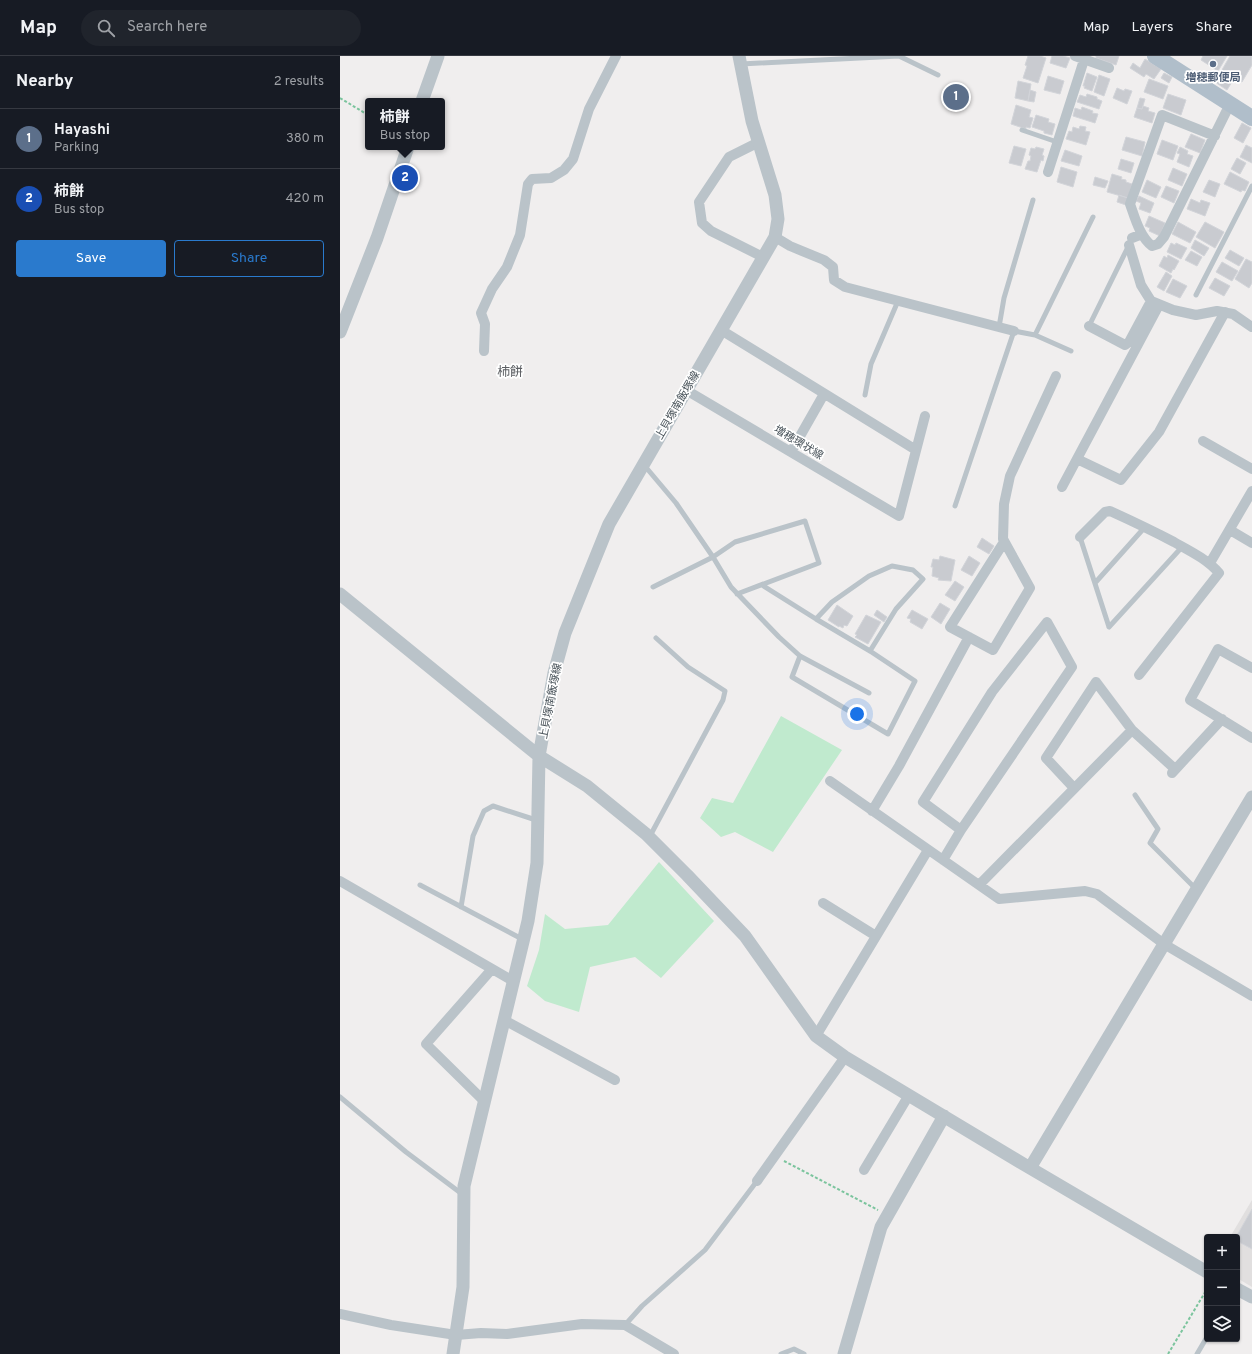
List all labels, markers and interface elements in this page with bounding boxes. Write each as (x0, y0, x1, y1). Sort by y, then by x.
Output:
search box (81, 10, 361, 46)
text: Map (20, 16, 57, 40)
icon: search (95, 17, 117, 39)
text: Search here (127, 18, 207, 37)
text: Map (1083, 19, 1109, 36)
text: Layers (1131, 19, 1173, 36)
text: Share (1195, 19, 1232, 36)
marker: 増穂郵便局 (1208, 59, 1218, 69)
text: Nearby (16, 71, 73, 93)
place label: 増穂郵便局 (1186, 71, 1241, 85)
text: 2 results (274, 74, 324, 90)
pin: 1 (943, 82, 969, 112)
popup (365, 98, 445, 150)
text: 柿餅 (380, 109, 410, 128)
text: Hayashi (54, 121, 110, 140)
text: Bus stop (380, 128, 430, 144)
text: 1 (26, 131, 32, 147)
text: 380 m (286, 131, 324, 147)
text: Parking (54, 140, 99, 156)
pin: 2 (392, 163, 418, 193)
text: 柿餅 (54, 183, 84, 202)
text: 2 (25, 191, 33, 207)
text: 420 m (286, 191, 324, 207)
text: Bus stop (54, 202, 104, 218)
button: Save (16, 240, 166, 277)
button: Share (174, 240, 324, 277)
district label: 柿餅 (497, 364, 523, 381)
street label: 上貝塚南飯塚線 (653, 369, 703, 442)
street label: 増穂環状線 (771, 423, 826, 463)
street label: 上貝塚南飯塚線 (537, 662, 565, 740)
your location (847, 704, 867, 724)
map controls (1204, 1234, 1240, 1342)
button: + (1204, 1234, 1240, 1270)
button: − (1204, 1270, 1240, 1306)
button: layers (1204, 1306, 1240, 1342)

